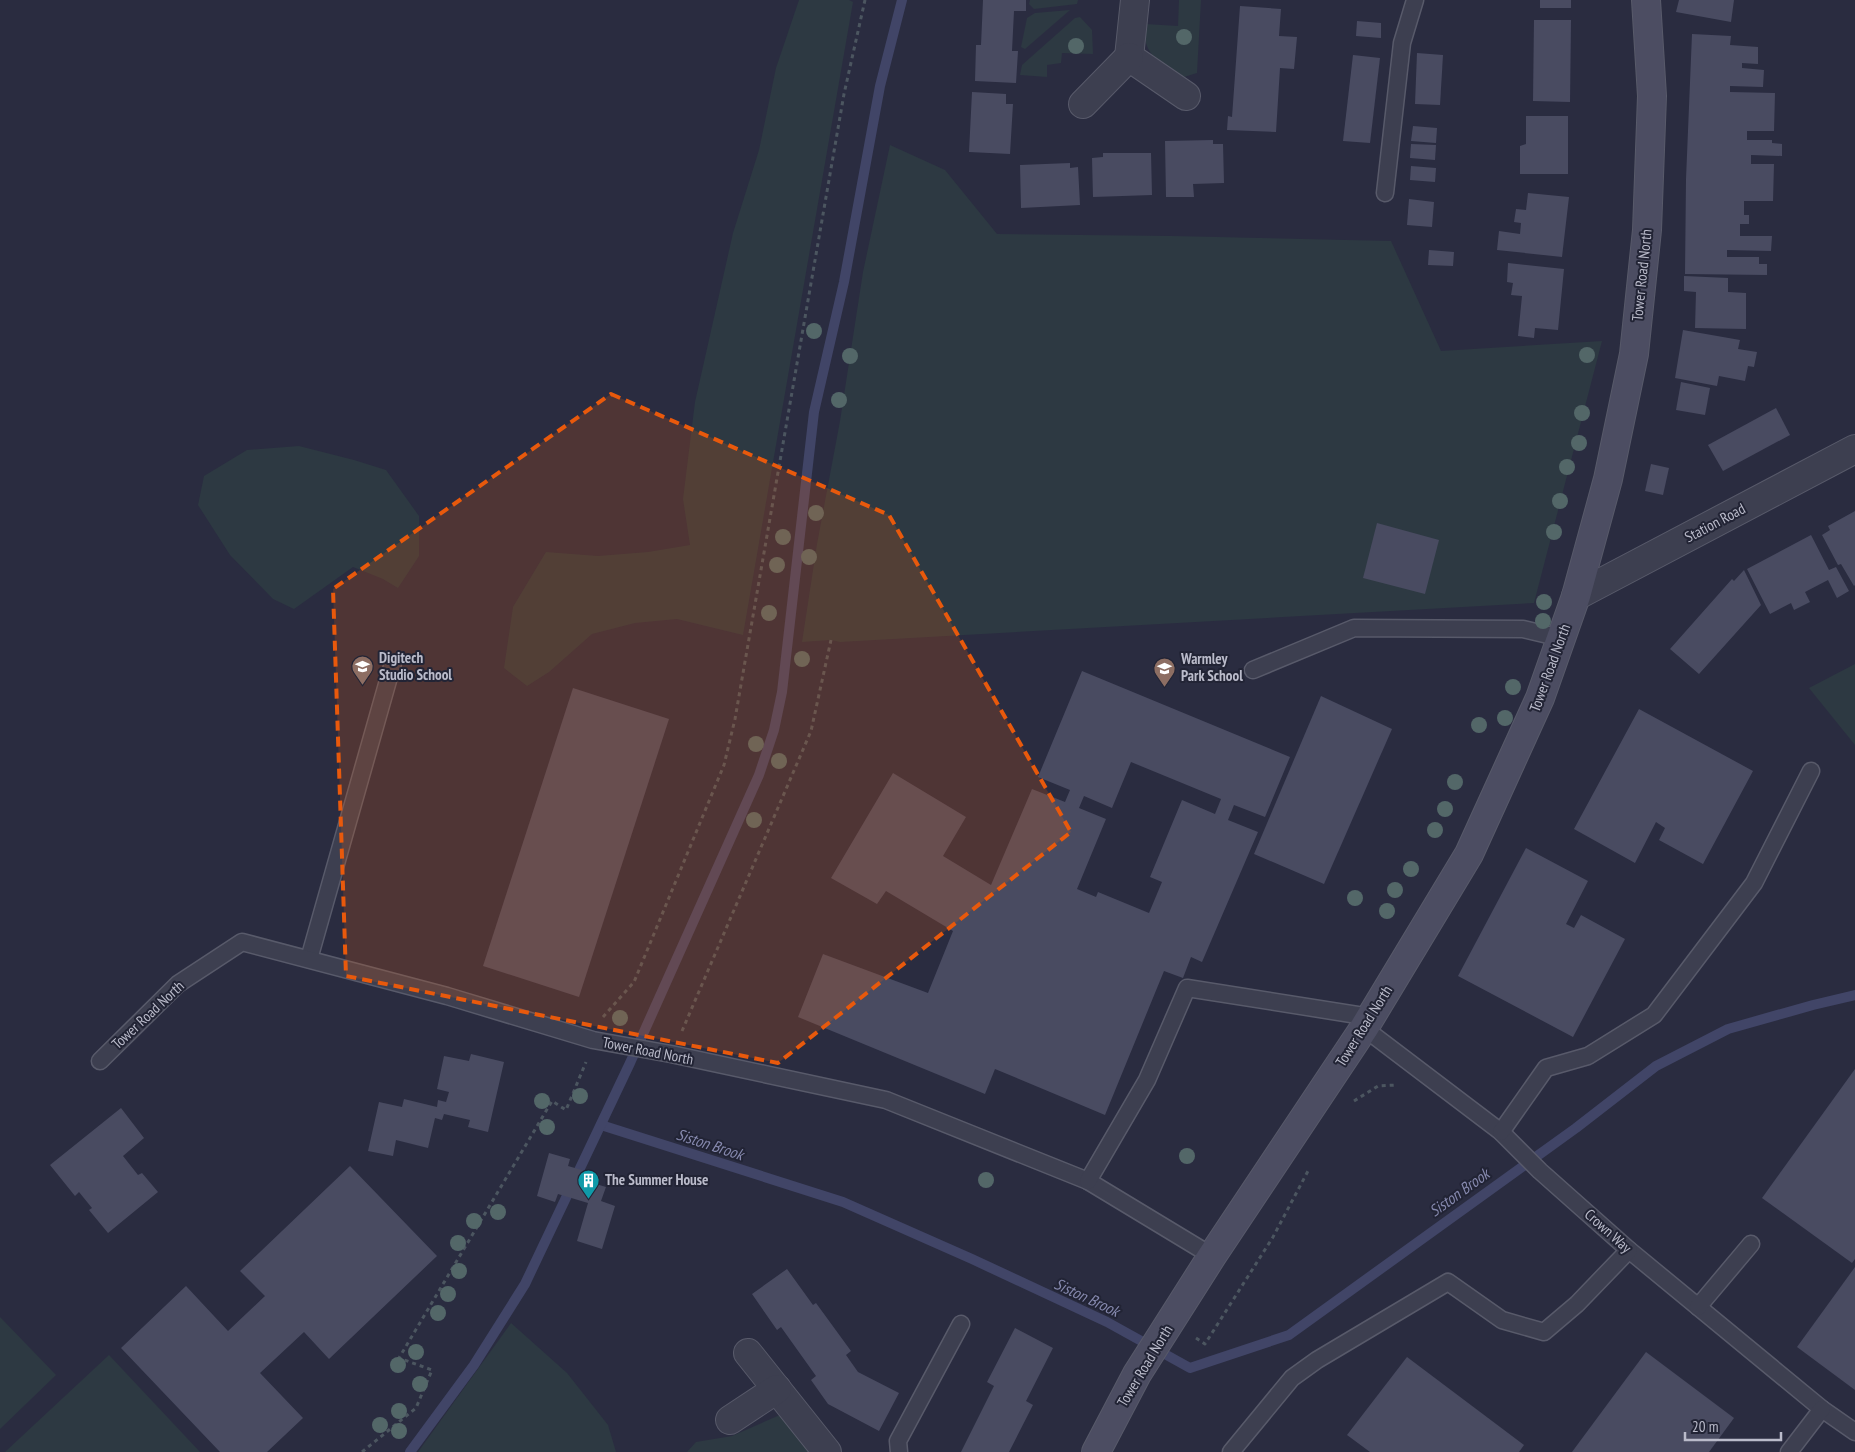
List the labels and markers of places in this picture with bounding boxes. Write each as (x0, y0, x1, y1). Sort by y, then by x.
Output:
place label: Digitech Studio School (379, 648, 452, 684)
place label: Warmley Park School (1180, 649, 1243, 685)
school or university icon: Digitech Studio School (351, 655, 375, 686)
school or university icon: Warmley Park School (1153, 656, 1177, 687)
building icon: The Summer House (577, 1168, 601, 1199)
place label: The Summer House (605, 1170, 708, 1189)

